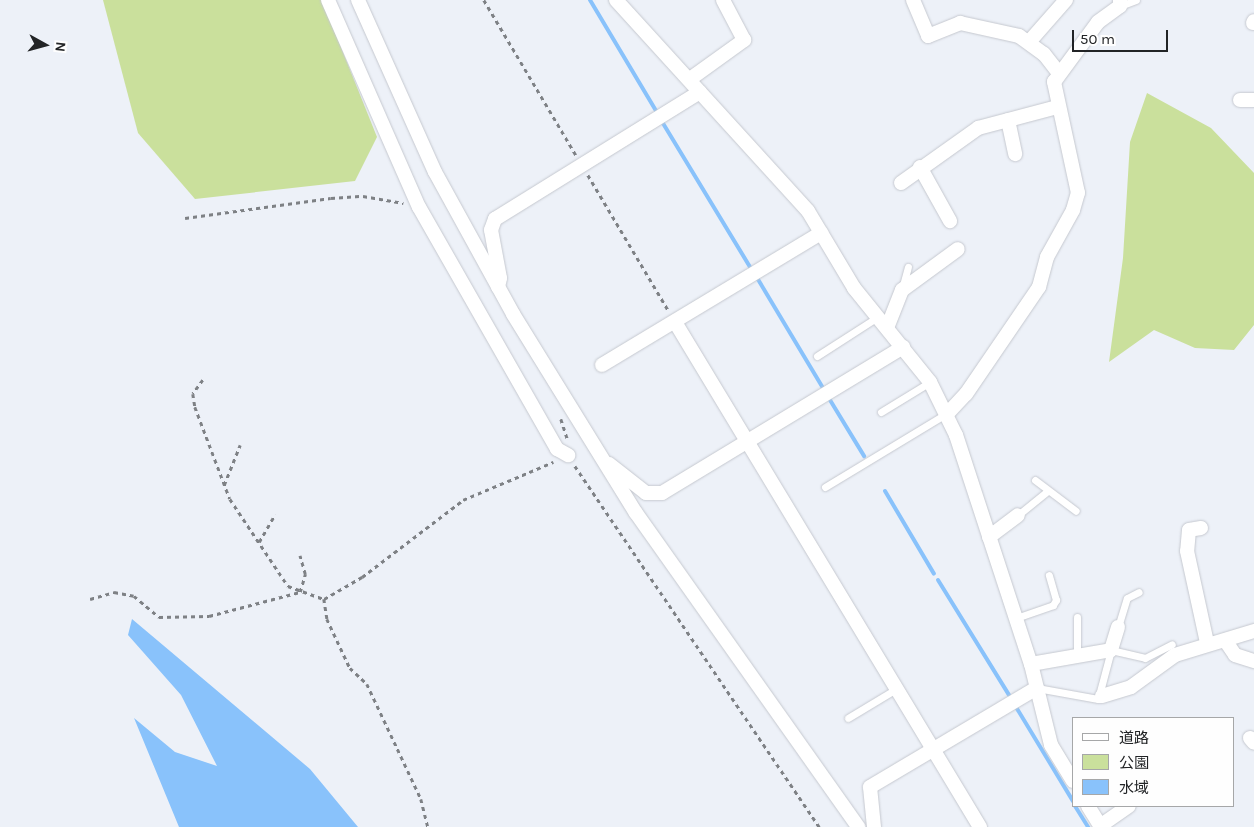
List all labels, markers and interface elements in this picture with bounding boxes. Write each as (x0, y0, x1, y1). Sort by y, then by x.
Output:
north arrow (20, 20, 70, 70)
scale bar (1074, 20, 1170, 52)
text: 50 m (1080, 30, 1115, 48)
text: N (51, 41, 69, 53)
legend (1072, 717, 1234, 807)
text: 道路 (1119, 729, 1149, 747)
text: 公園 (1119, 754, 1149, 772)
text: 水域 (1119, 779, 1149, 797)

